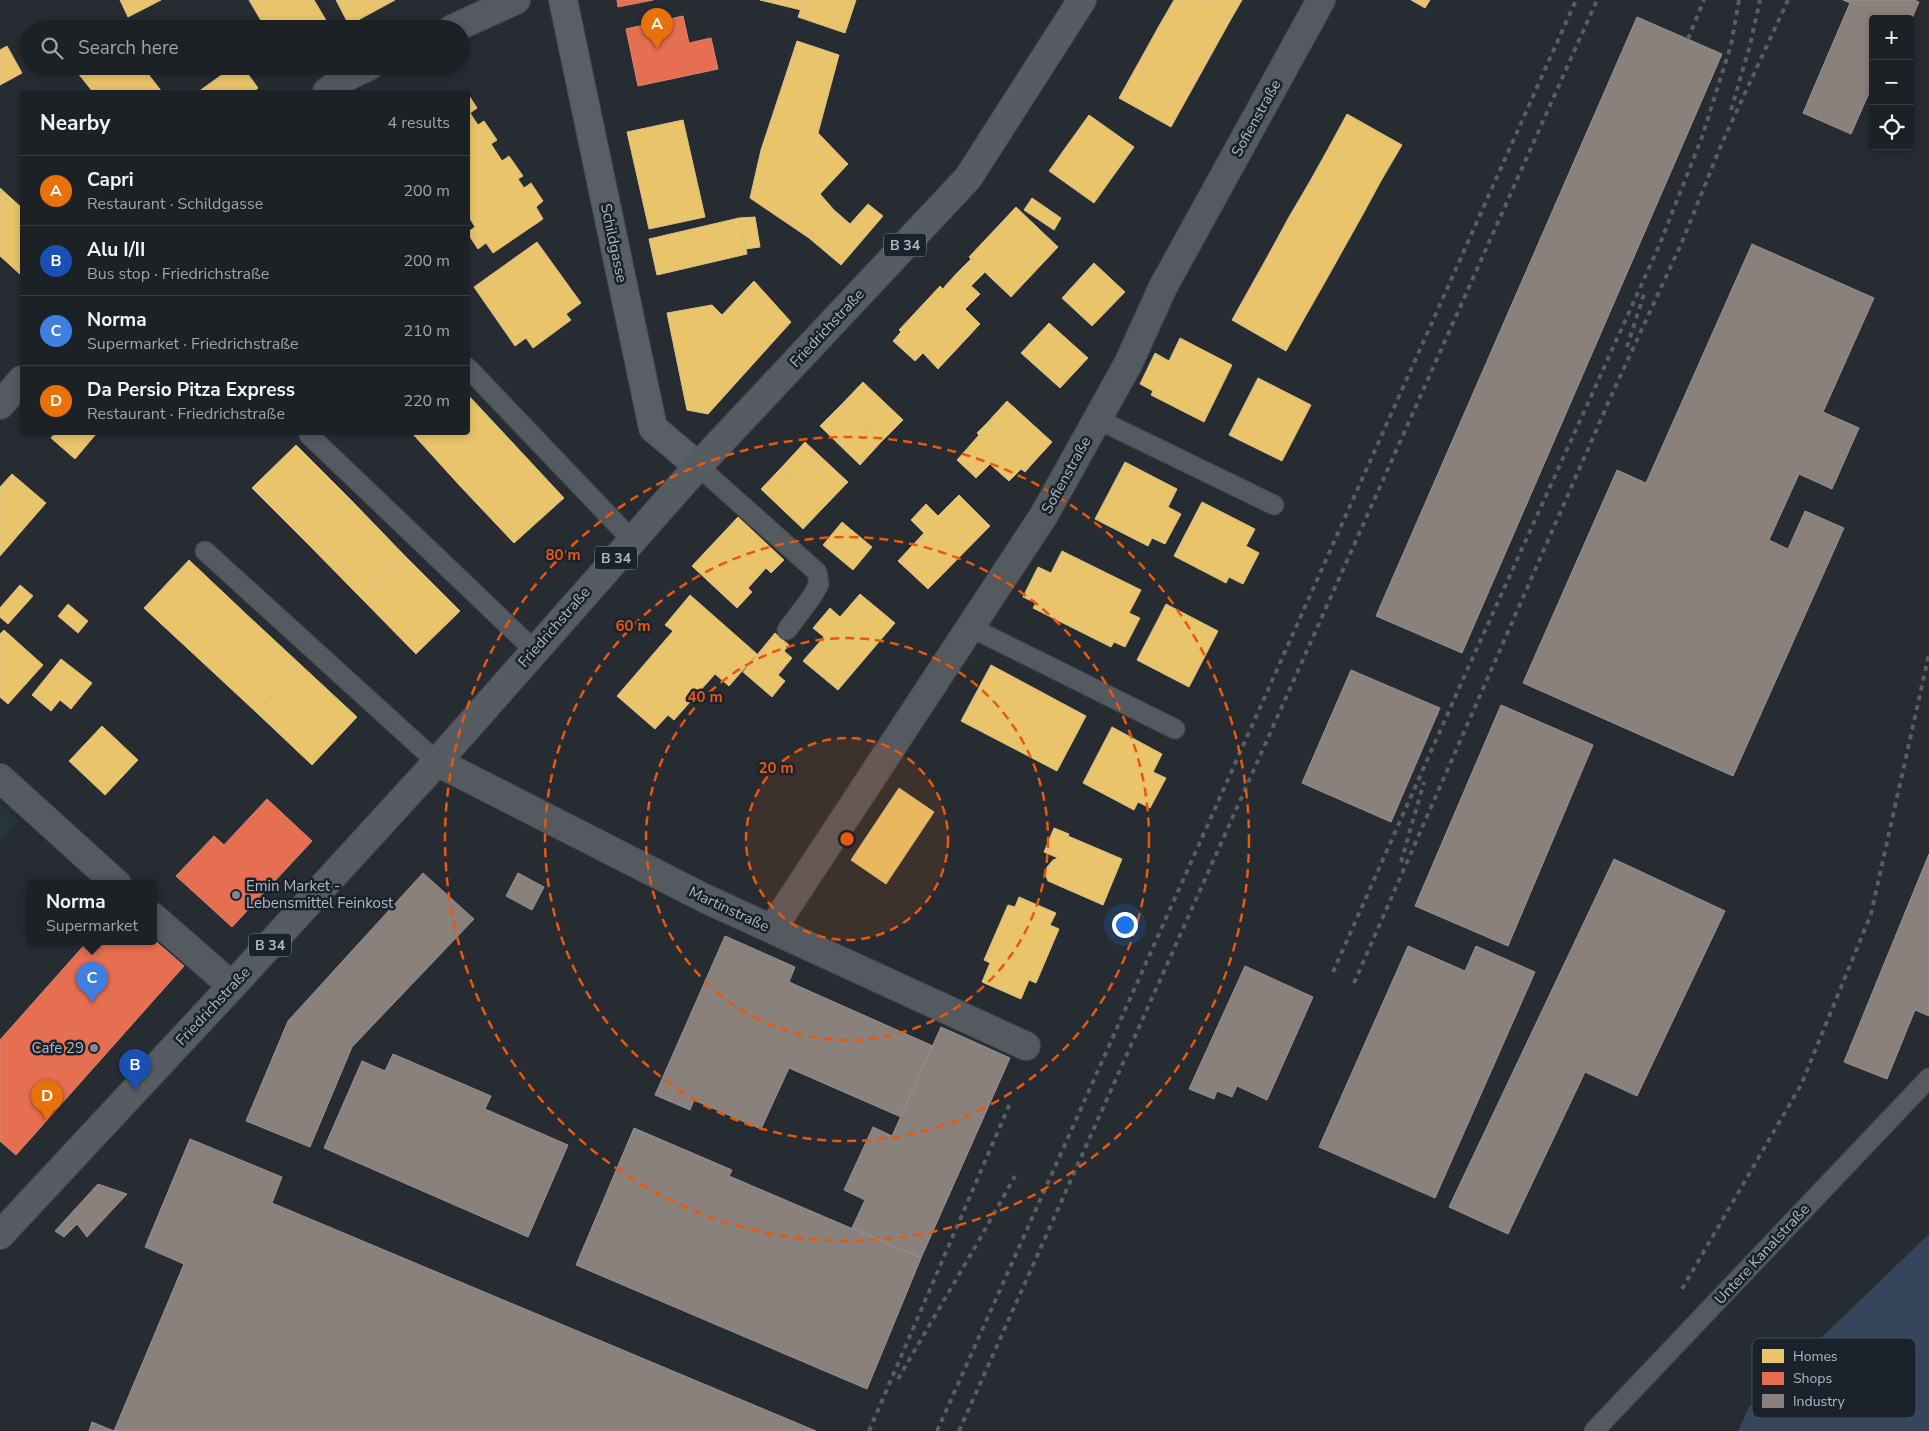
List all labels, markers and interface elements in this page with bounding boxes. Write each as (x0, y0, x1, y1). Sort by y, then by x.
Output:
pin: A (641, 8, 673, 49)
map controls (1869, 15, 1914, 150)
button: + (1869, 15, 1914, 60)
search box (20, 20, 470, 75)
icon: search (38, 34, 66, 62)
text: Search here (78, 35, 179, 61)
button: − (1869, 60, 1914, 105)
street label: Sofienstraße (1227, 76, 1285, 160)
button: locate (1869, 105, 1914, 150)
text: Nearby (40, 109, 110, 137)
text: 4 results (388, 112, 450, 134)
text: Capri (87, 167, 134, 193)
text: A (50, 180, 62, 202)
text: 200 m (403, 180, 450, 202)
text: Restaurant · Schildgasse (87, 193, 263, 215)
street label: Schildgasse (596, 202, 632, 284)
road number: B 34 (884, 234, 926, 256)
text: Alu I/II (87, 237, 145, 263)
text: B (50, 250, 62, 272)
text: 200 m (403, 250, 450, 272)
text: Bus stop · Friedrichstraße (87, 263, 269, 285)
street label: Friedrichstraße (785, 284, 869, 372)
text: Norma (87, 307, 147, 333)
text: C (51, 320, 61, 342)
text: 210 m (403, 320, 450, 342)
text: Supermarket · Friedrichstraße (87, 333, 299, 355)
text: Da Persio Pitza Express (87, 377, 295, 403)
text: D (50, 390, 62, 412)
text: 220 m (403, 390, 450, 412)
text: Restaurant · Friedrichstraße (87, 403, 285, 425)
street label: Sofienstraße (1037, 433, 1095, 517)
text: 80 m (545, 545, 581, 565)
road number: B 34 (595, 546, 637, 570)
street label: Friedrichstraße (513, 582, 595, 672)
text: 60 m (615, 616, 651, 636)
text: 40 m (687, 687, 723, 707)
text: 20 m (758, 758, 794, 778)
centre of rings (838, 830, 856, 848)
place label: Emin Market - Lebensmittel Feinkost (246, 876, 394, 913)
popup (27, 880, 157, 945)
street label: Martinstraße (686, 882, 772, 936)
text: Norma (46, 889, 106, 915)
marker: Emin Market - Lebensmittel Feinkost (230, 889, 242, 901)
your location (1112, 912, 1138, 938)
text: Supermarket (46, 915, 138, 937)
road number: B 34 (249, 934, 291, 956)
pin: C (76, 962, 108, 1003)
street label: Friedrichstraße (171, 962, 255, 1050)
place label: Cafe 29 (32, 1038, 84, 1058)
marker: Cafe 29 (88, 1042, 100, 1054)
pin: B (119, 1049, 151, 1090)
pin: D (31, 1080, 63, 1121)
street label: Untere Kanalstraße (1710, 1199, 1814, 1309)
legend (1752, 1338, 1916, 1418)
text: Homes (1793, 1347, 1838, 1366)
text: Shops (1793, 1369, 1833, 1388)
text: Industry (1793, 1392, 1846, 1411)

